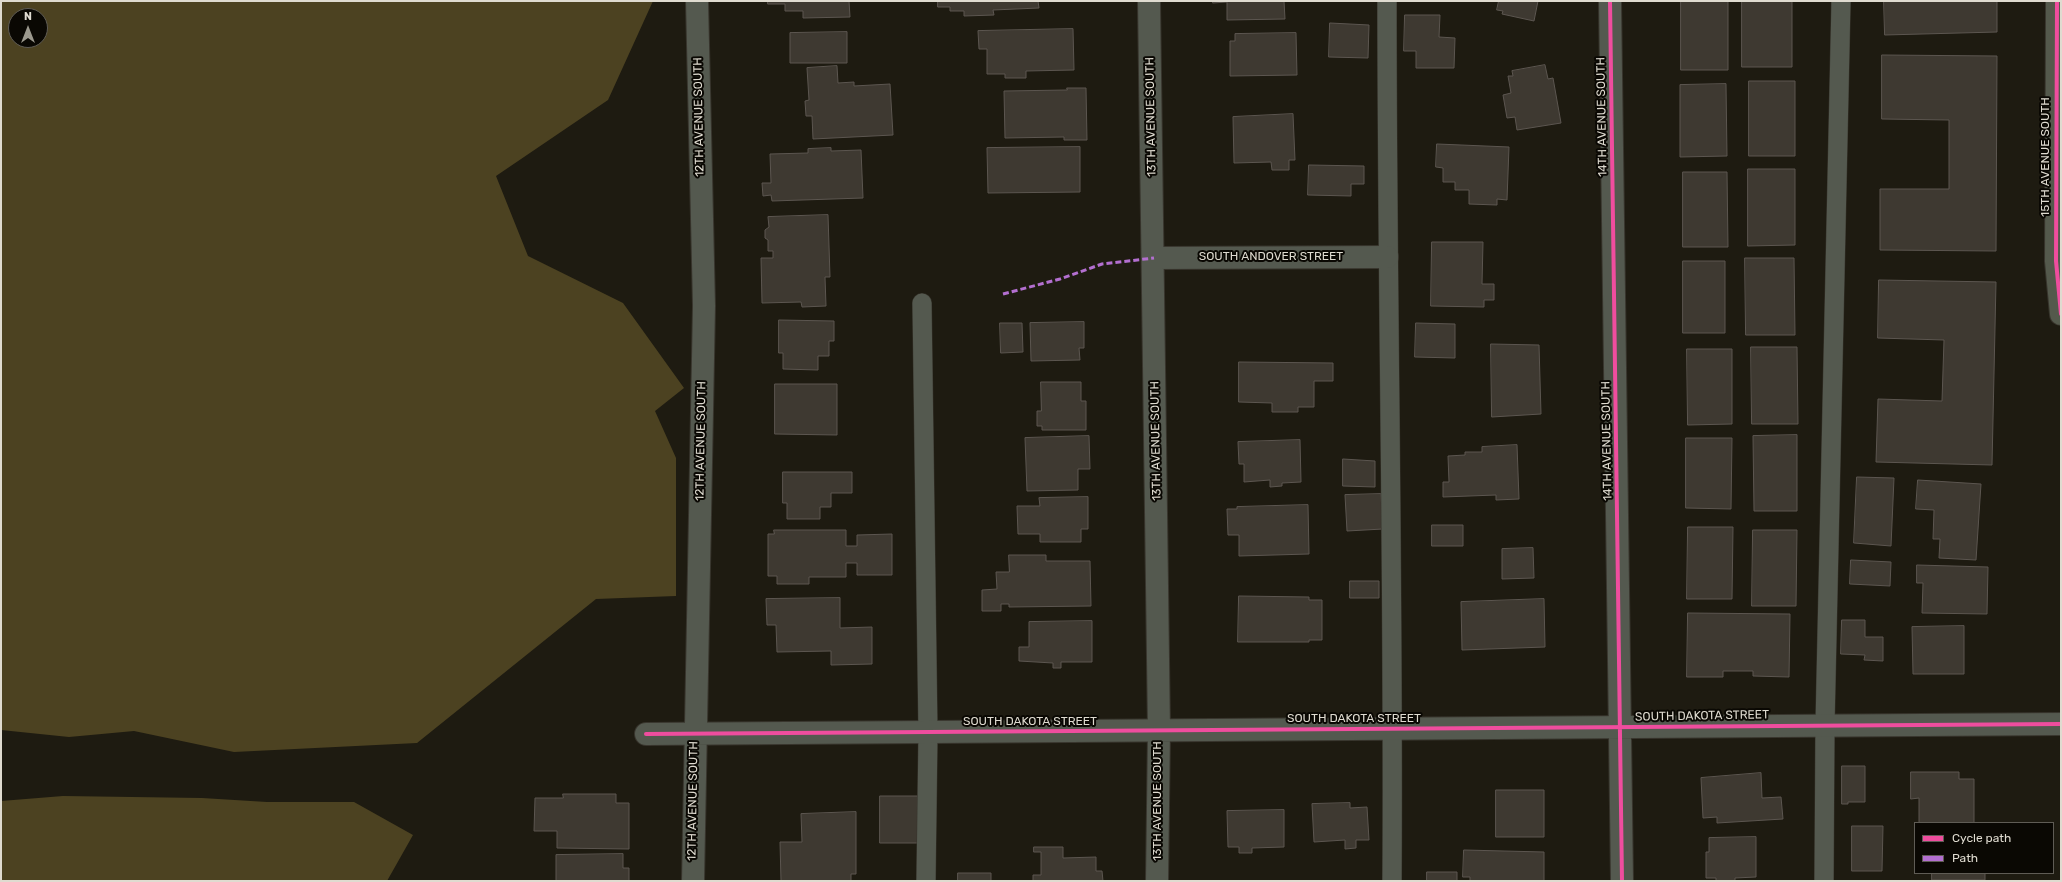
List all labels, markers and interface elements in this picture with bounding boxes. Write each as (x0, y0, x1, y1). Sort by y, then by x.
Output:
north arrow (8, 8, 48, 48)
text: N (24, 10, 32, 23)
street label: 12TH AVENUE SOUTH (691, 57, 707, 177)
street label: 13TH AVENUE SOUTH (1143, 57, 1159, 177)
street label: 14TH AVENUE SOUTH (1594, 57, 1610, 177)
street label: 15TH AVENUE SOUTH (2039, 97, 2053, 217)
street label: SOUTH ANDOVER STREET (1199, 250, 1343, 264)
street label: 12TH AVENUE SOUTH (693, 381, 709, 501)
street label: 13TH AVENUE SOUTH (1148, 381, 1164, 501)
street label: 14TH AVENUE SOUTH (1599, 381, 1615, 501)
street label: SOUTH DAKOTA STREET (1635, 708, 1769, 724)
street label: SOUTH DAKOTA STREET (1287, 712, 1421, 726)
street label: SOUTH DAKOTA STREET (963, 715, 1097, 729)
street label: 12TH AVENUE SOUTH (685, 741, 701, 861)
street label: 13TH AVENUE SOUTH (1151, 741, 1165, 861)
legend (1914, 822, 2054, 874)
text: Cycle path (1952, 831, 2011, 845)
text: Path (1952, 851, 1978, 865)

